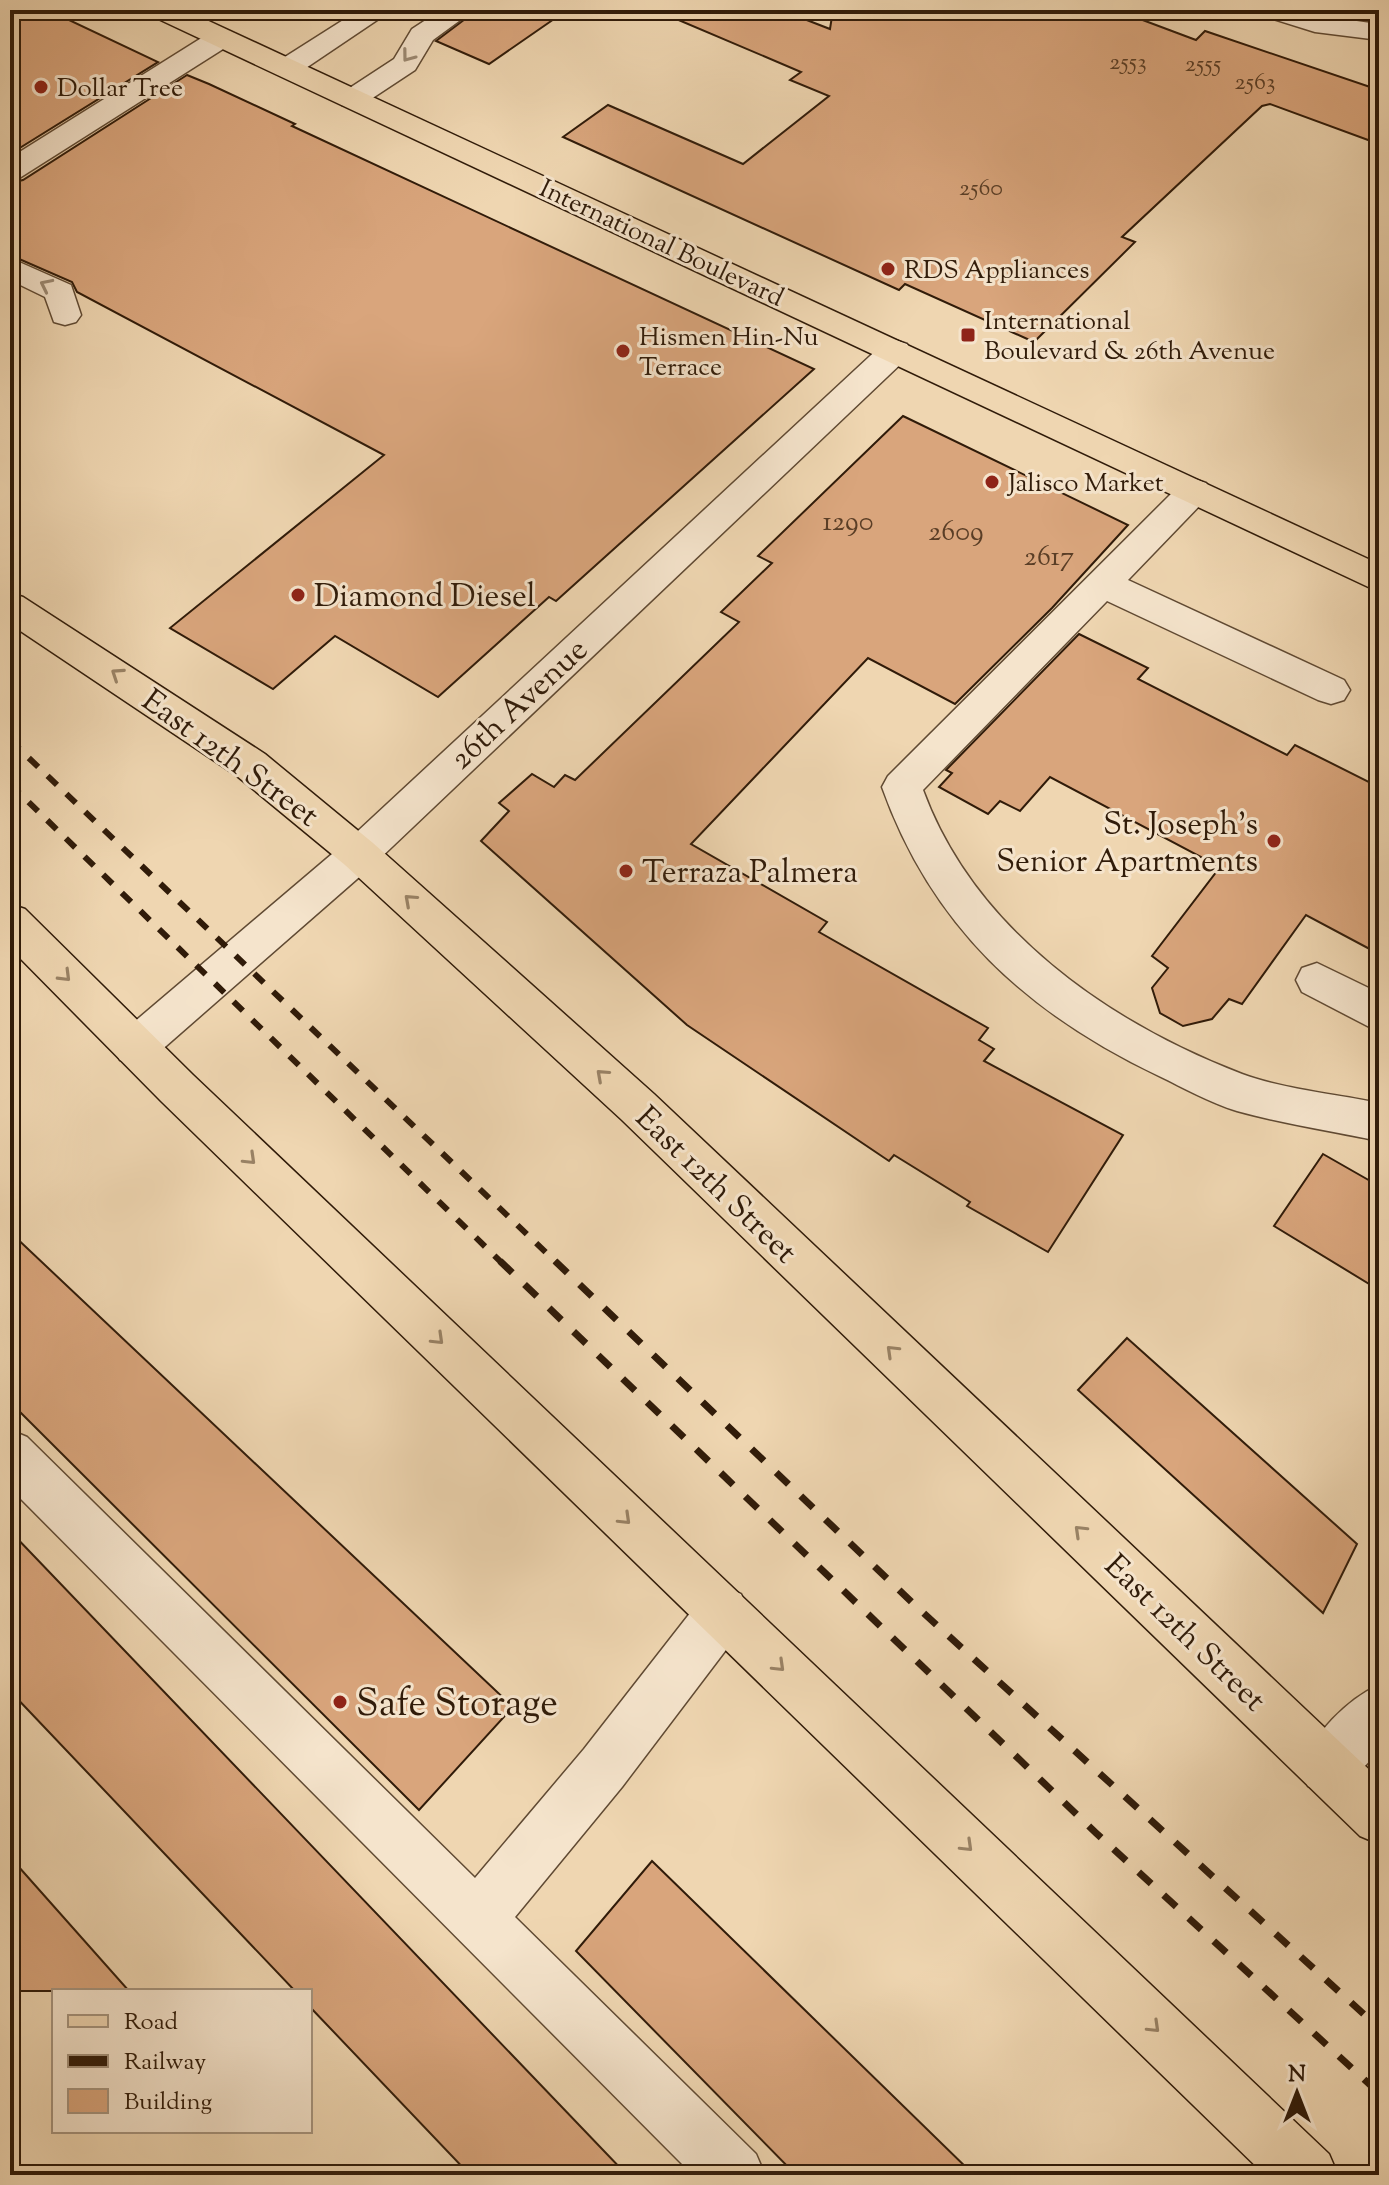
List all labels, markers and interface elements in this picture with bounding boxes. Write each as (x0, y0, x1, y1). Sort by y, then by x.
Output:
house number: 2553 (1109, 46, 1147, 80)
one-way arrow (403, 47, 418, 62)
house number: 2555 (1185, 48, 1221, 82)
house number: 2563 (1234, 66, 1276, 100)
place label: Dollar Tree (57, 71, 183, 108)
marker: Dollar Tree (32, 78, 50, 96)
street label: International Boulevard (533, 171, 790, 317)
house number: 2560 (959, 172, 1003, 206)
place label: RDS Appliances (904, 253, 1089, 290)
marker: RDS Appliances (879, 260, 897, 278)
one-way arrow (39, 279, 54, 295)
place label: International Boulevard & 26th Avenue (984, 304, 1275, 371)
place label: Hismen Hin-Nu Terrace (639, 320, 819, 387)
marker: International Boulevard & 26th Avenue (959, 326, 977, 344)
marker: Hismen Hin-Nu Terrace (614, 342, 632, 360)
place label: Jalisco Market (1006, 466, 1164, 503)
marker: Jalisco Market (983, 473, 1001, 491)
house number: 1290 (822, 503, 874, 543)
house number: 2609 (928, 513, 984, 553)
house number: 2617 (1024, 538, 1074, 578)
place label: Diamond Diesel (314, 575, 536, 621)
marker: Diamond Diesel (289, 586, 307, 604)
street label: 26th Avenue (441, 629, 599, 781)
one-way arrow (111, 669, 125, 684)
street label: East 12th Street (131, 679, 327, 840)
place label: St. Joseph’s Senior Apartments (996, 803, 1258, 886)
marker: St. Joseph’s Senior Apartments (1265, 832, 1283, 850)
place label: Terraza Palmera (642, 851, 858, 897)
marker: Terraza Palmera (617, 862, 635, 880)
one-way arrow (404, 896, 419, 910)
one-way arrow (56, 967, 70, 981)
one-way arrow (597, 1071, 612, 1085)
street label: East 12th Street (624, 1097, 806, 1275)
one-way arrow (241, 1149, 255, 1164)
one-way arrow (429, 1329, 443, 1344)
one-way arrow (887, 1345, 901, 1360)
one-way arrow (616, 1509, 631, 1523)
one-way arrow (1075, 1525, 1089, 1540)
street label: East 12th Street (1093, 1545, 1275, 1723)
one-way arrow (770, 1657, 784, 1671)
place label: Safe Storage (356, 1679, 558, 1733)
marker: Safe Storage (331, 1693, 349, 1711)
one-way arrow (957, 1837, 972, 1851)
legend (52, 1989, 312, 2133)
text: Road (124, 2006, 178, 2040)
one-way arrow (1145, 2017, 1159, 2032)
text: Railway (124, 2046, 206, 2080)
north arrow (1257, 2053, 1337, 2133)
text: N (1288, 2060, 1306, 2092)
text: Building (124, 2086, 213, 2120)

